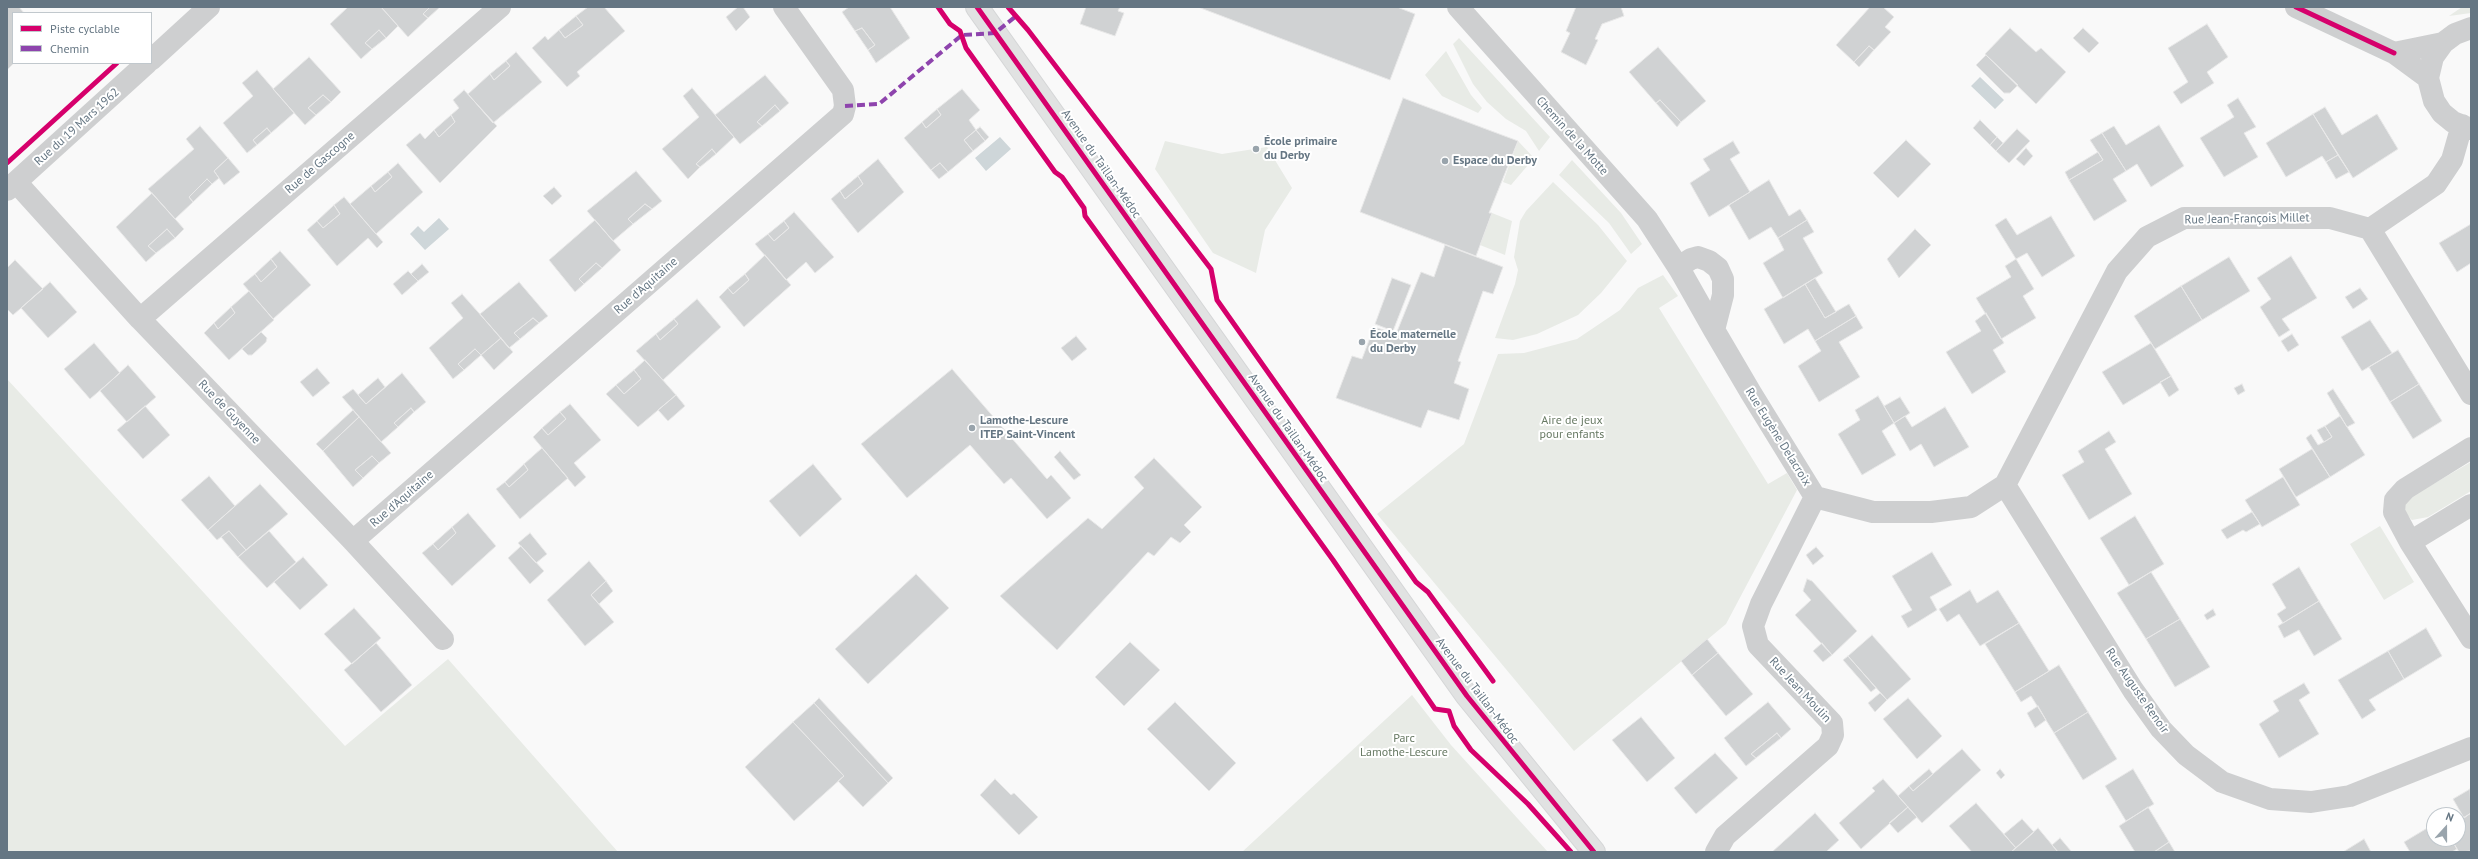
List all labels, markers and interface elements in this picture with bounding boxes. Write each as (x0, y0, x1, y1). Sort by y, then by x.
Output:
legend (12, 12, 152, 64)
text: Piste cyclable (50, 21, 120, 36)
text: Chemin (50, 41, 89, 56)
street label: Rue du 19 Mars 1962 (32, 85, 122, 169)
street label: Chemin de la Motte (1533, 94, 1611, 178)
street label: Avenue du Taillan-Médoc (1058, 107, 1144, 221)
street label: Rue de Gascogne (282, 129, 358, 197)
place label: École primaire du Derby (1264, 135, 1337, 163)
marker: École primaire du Derby (1251, 144, 1261, 154)
place label: Espace du Derby (1453, 154, 1537, 168)
marker: Espace du Derby (1440, 156, 1450, 166)
street label: Rue Jean-François Millet (2184, 211, 2310, 227)
street label: Rue d'Aquitaine (611, 255, 681, 317)
place label: École maternelle du Derby (1370, 328, 1456, 356)
marker: École maternelle du Derby (1357, 337, 1367, 347)
street label: Avenue du Taillan-Médoc (1245, 371, 1331, 485)
street label: Rue de Guyenne (195, 377, 263, 447)
street label: Rue Eugène Delacroix (1742, 385, 1814, 489)
place label: Lamothe-Lescure ITEP Saint-Vincent (980, 414, 1075, 442)
park label: Aire de jeux pour enfants (1540, 414, 1604, 442)
marker: Lamothe-Lescure ITEP Saint-Vincent (967, 423, 977, 433)
street label: Rue d'Aquitaine (367, 468, 437, 530)
street label: Avenue du Taillan-Médoc (1432, 635, 1522, 747)
street label: Rue Auguste Renoir (2102, 646, 2172, 736)
street label: Rue Jean Moulin (1766, 654, 1834, 726)
park label: Parc Lamothe-Lescure (1360, 732, 1448, 760)
north arrow (2426, 807, 2466, 847)
text: N (2444, 809, 2456, 825)

